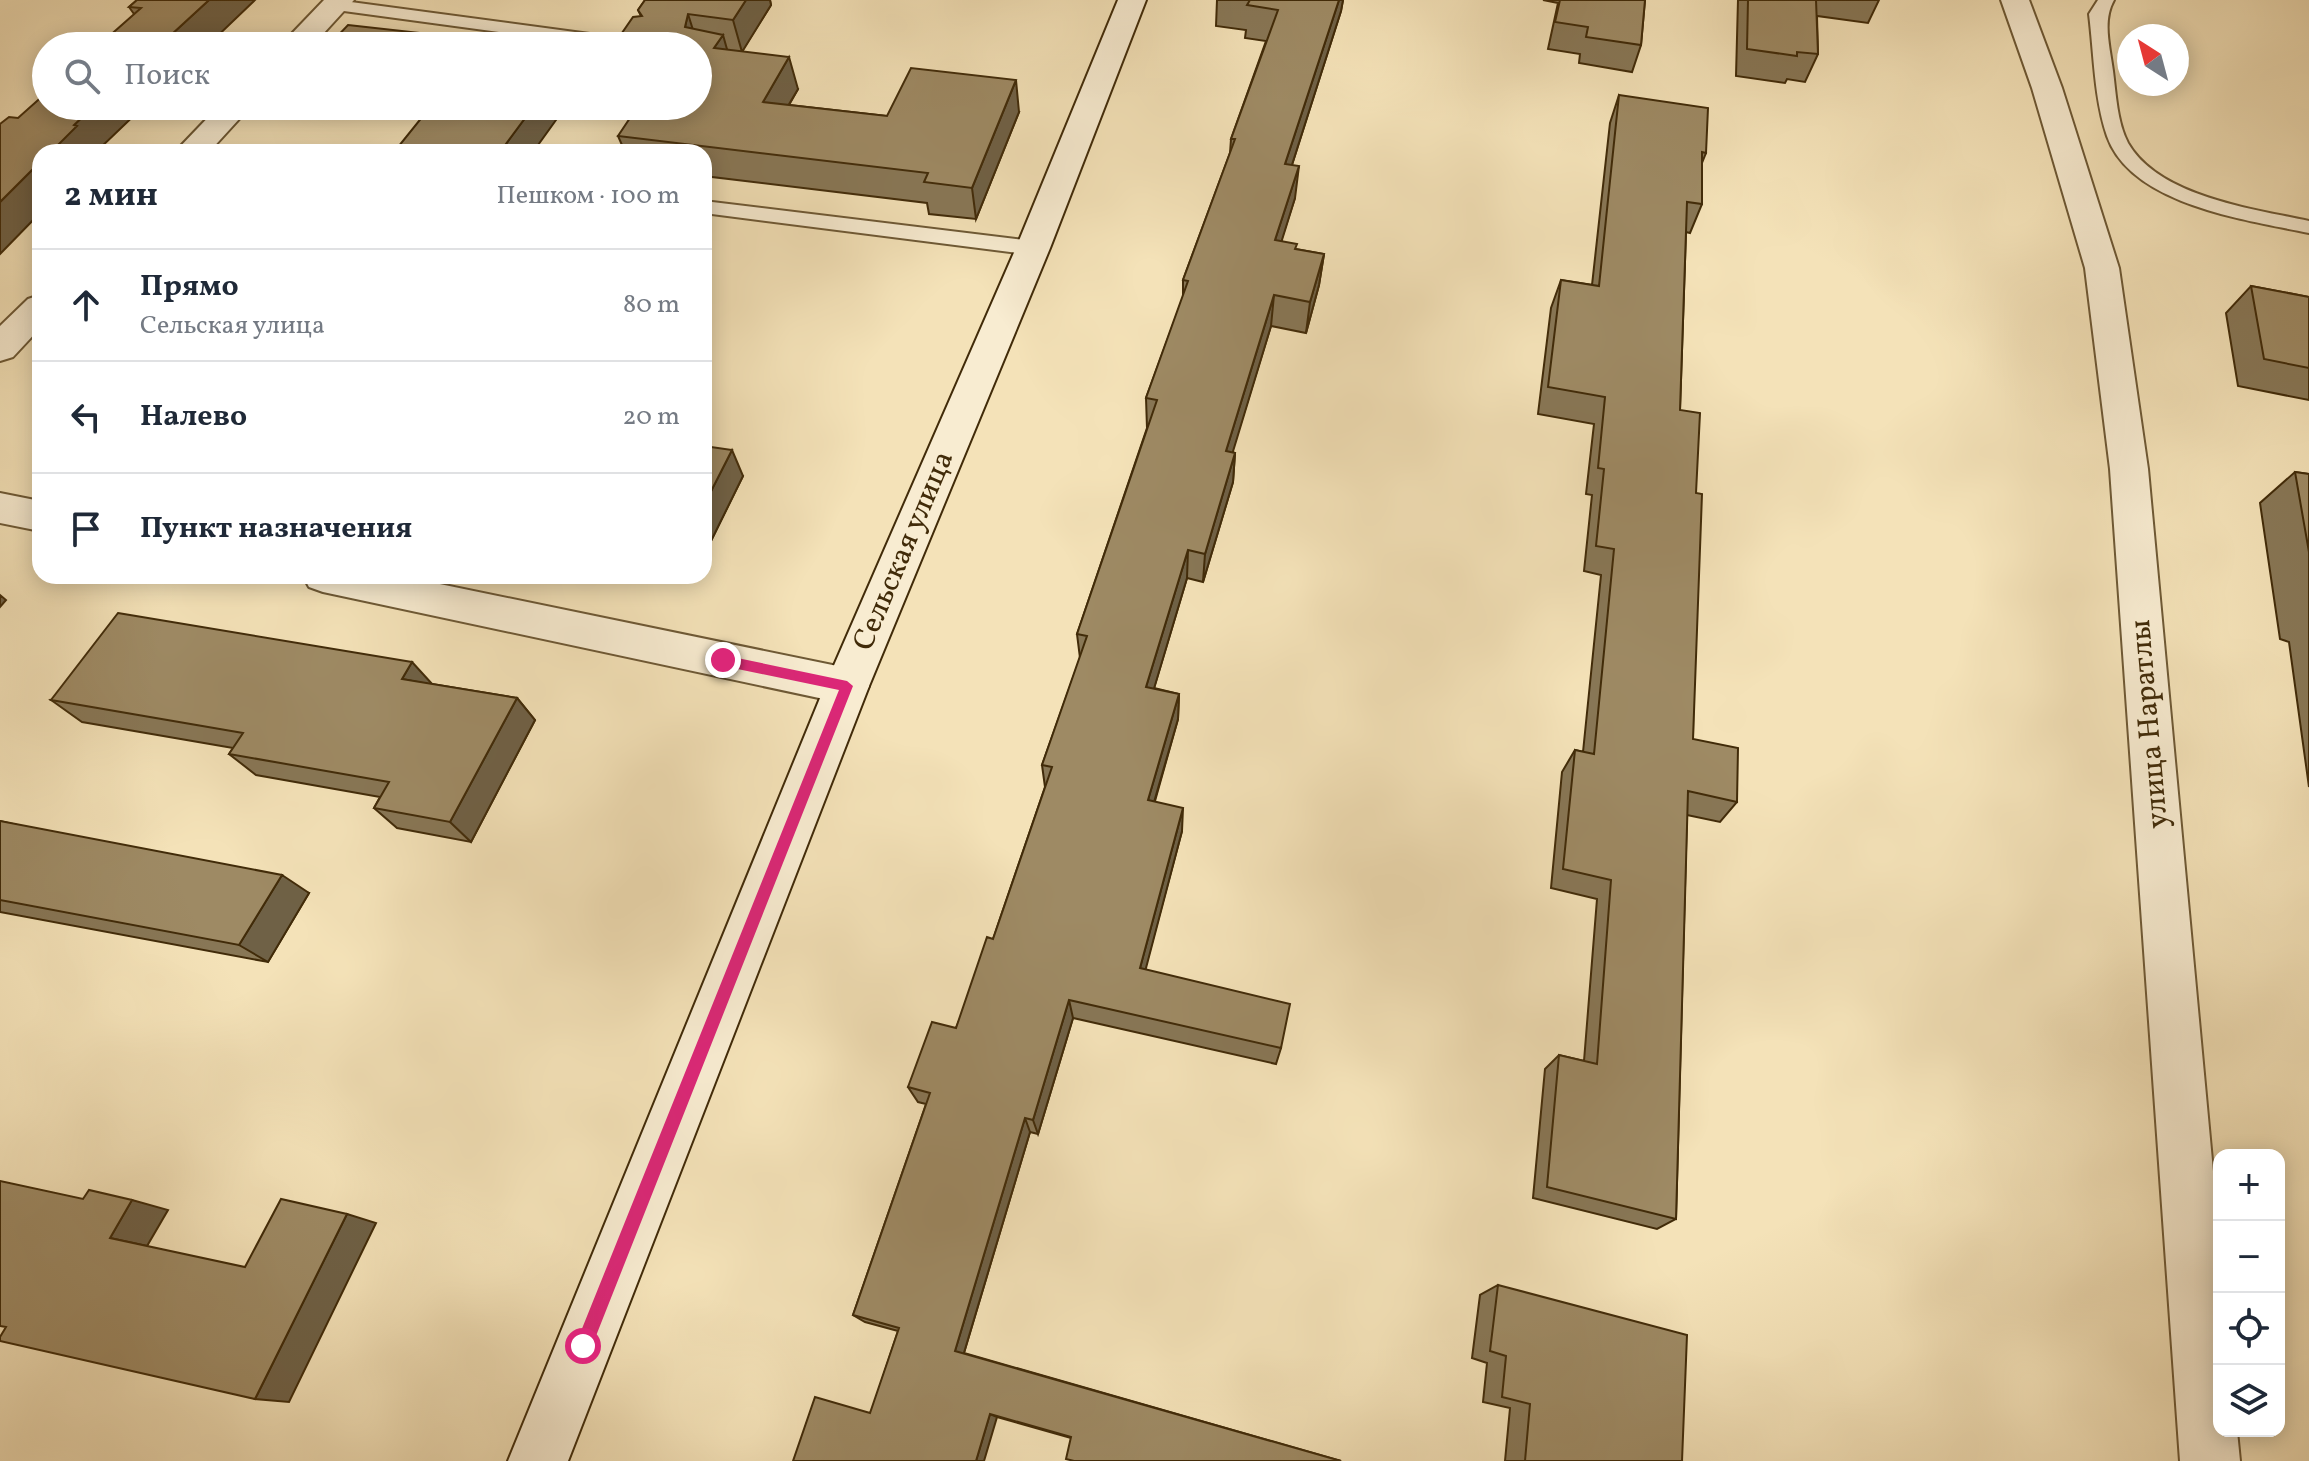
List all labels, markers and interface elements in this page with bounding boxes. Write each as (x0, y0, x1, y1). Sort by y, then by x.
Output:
north arrow (2117, 24, 2189, 96)
search box (32, 32, 712, 120)
icon: search (60, 54, 104, 98)
text: Поиск (124, 55, 210, 97)
text: 2 мин (64, 173, 158, 220)
text: Пешком · 100 m (496, 178, 680, 214)
text: Прямо (140, 266, 239, 308)
icon: ahead (64, 283, 108, 327)
text: 80 m (623, 287, 680, 323)
text: Сельская улица (140, 308, 325, 344)
icon: left (64, 395, 108, 439)
text: Налево (140, 396, 247, 438)
text: 20 m (622, 399, 680, 435)
street label: Сельская улица (843, 445, 965, 657)
icon: arrive (64, 507, 108, 551)
text: Пункт назначения (140, 508, 412, 550)
street label: улица Наратлы (2120, 618, 2180, 830)
route end (705, 642, 741, 678)
map controls (2213, 1149, 2285, 1437)
button: + (2213, 1149, 2285, 1221)
button: − (2213, 1221, 2285, 1293)
button: locate (2213, 1293, 2285, 1365)
route start (565, 1328, 601, 1364)
button: layers (2213, 1365, 2285, 1437)

